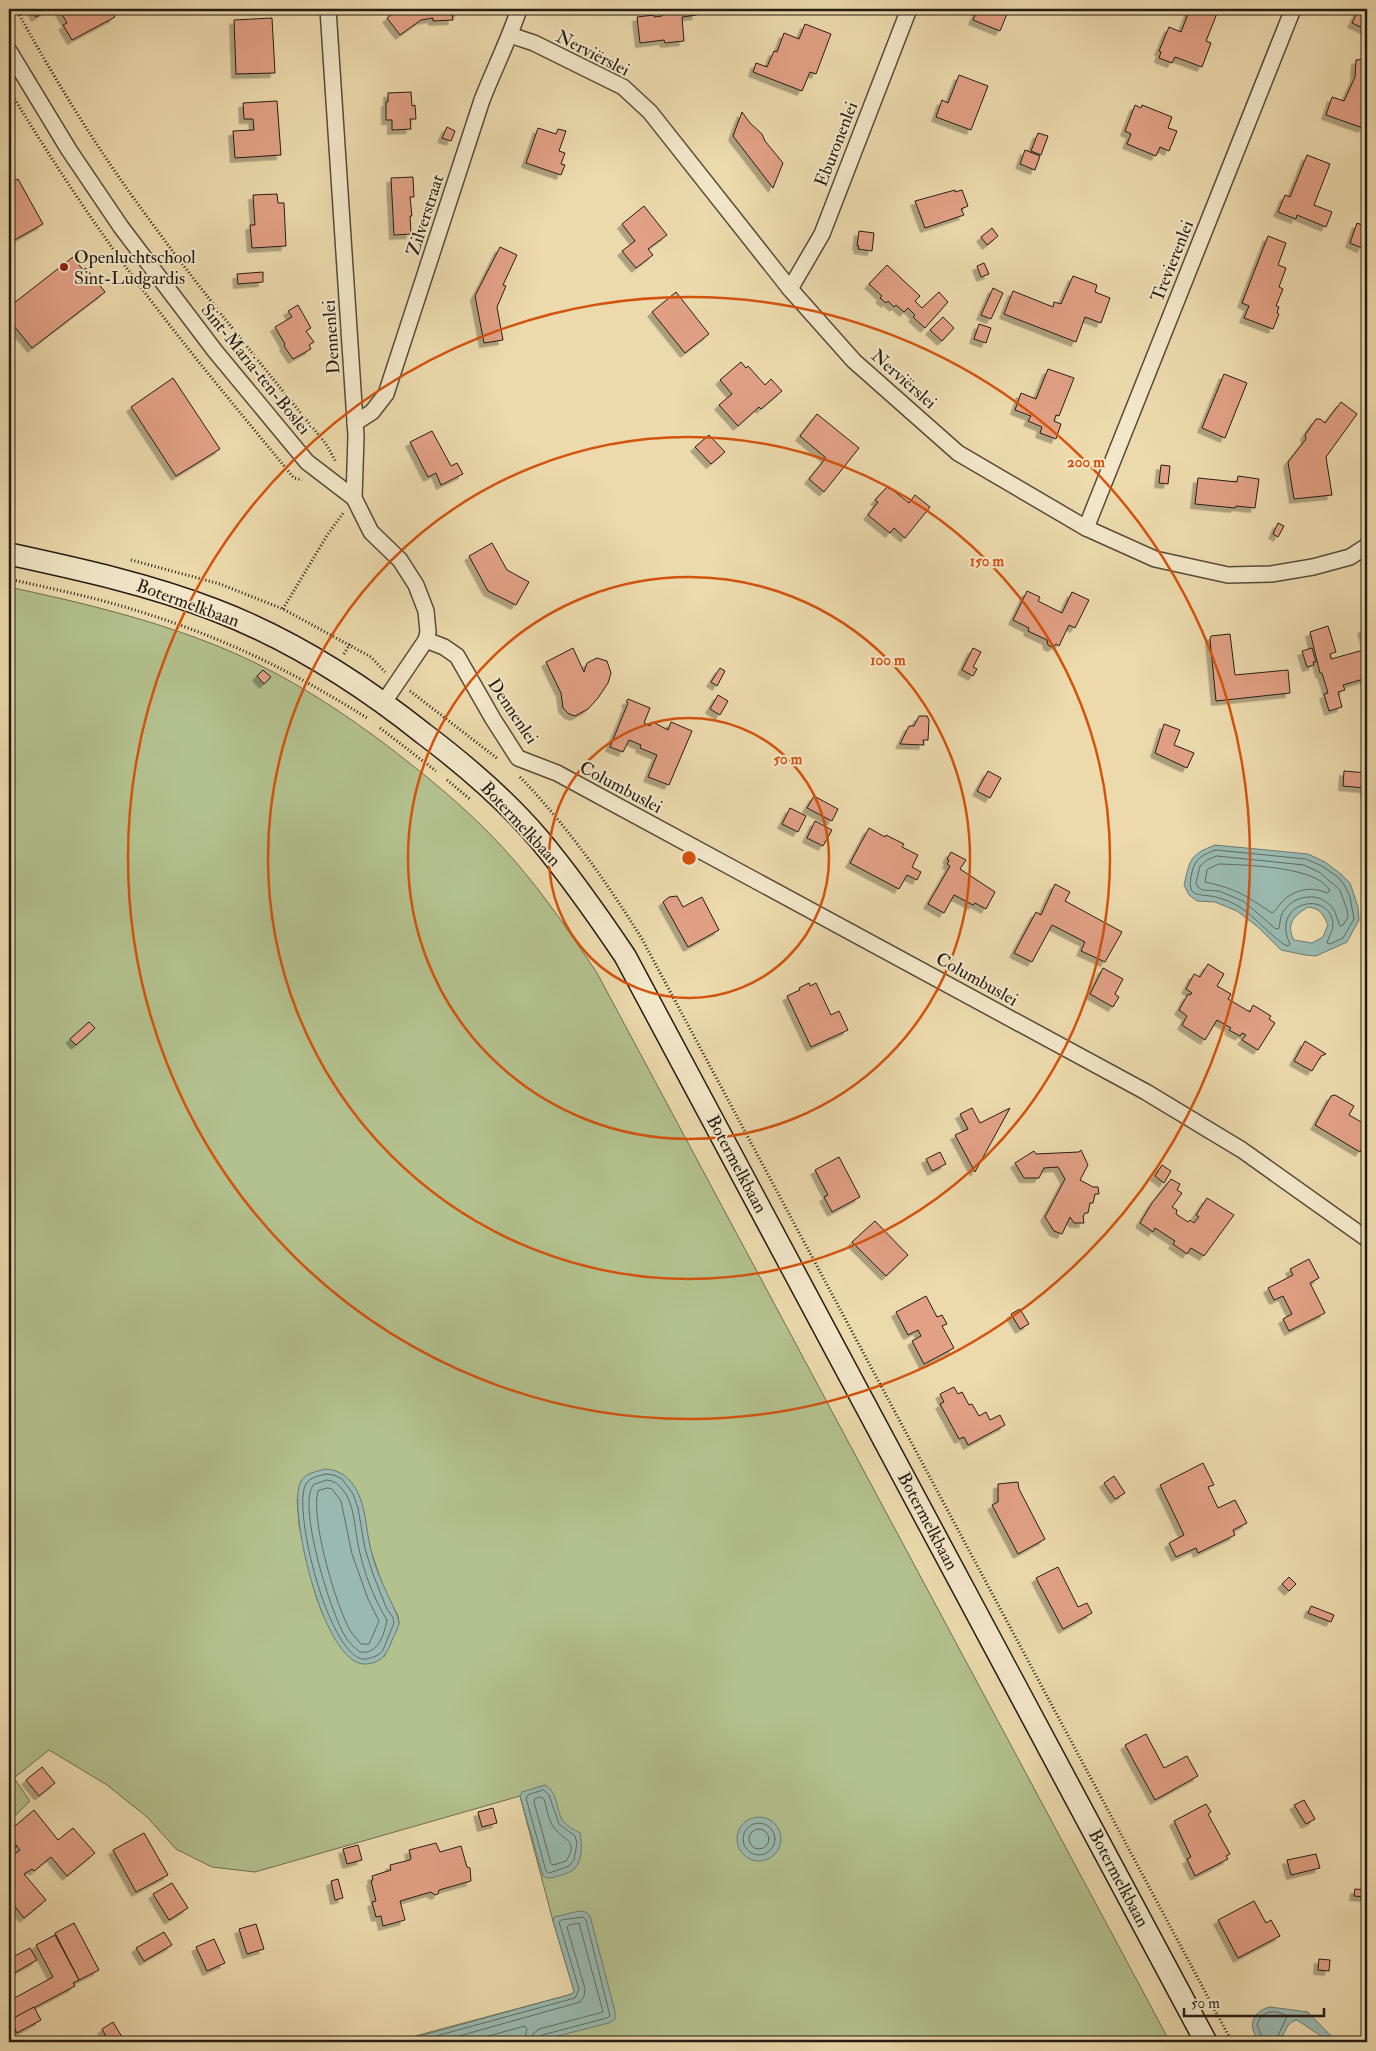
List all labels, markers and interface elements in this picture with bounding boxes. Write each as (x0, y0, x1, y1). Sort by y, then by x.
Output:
street label: Nerviërslei (552, 25, 634, 82)
street label: Eburonenlei (810, 98, 863, 190)
street label: Zilverstraat (402, 171, 449, 259)
street label: Trevierenlei (1146, 217, 1199, 305)
place label: Openluchtschool Sint-Ludgardis (74, 246, 196, 290)
marker: Openluchtschool Sint-Ludgardis (58, 261, 70, 273)
street label: Sint-Maria-ten-Boslei (196, 299, 316, 440)
street label: Dennenlei (317, 299, 346, 375)
street label: Nerviërslei (866, 345, 941, 414)
text: 200 m (1067, 453, 1105, 472)
text: 150 m (970, 552, 1004, 571)
street label: Botermelkbaan (133, 574, 242, 633)
text: 100 m (870, 651, 906, 670)
street label: Dennenlei (482, 674, 543, 749)
text: 50 m (774, 750, 803, 769)
street label: Columbuslei (575, 756, 666, 819)
street label: Botermelkbaan (475, 777, 566, 872)
centre of rings (680, 849, 698, 867)
street label: Columbuslei (932, 947, 1022, 1012)
street label: Botermelkbaan (701, 1111, 772, 1217)
street label: Botermelkbaan (892, 1468, 963, 1574)
street label: Botermelkbaan (1083, 1825, 1154, 1931)
scale bar (1184, 1986, 1324, 2018)
text: 50 m (1191, 1994, 1220, 2013)

